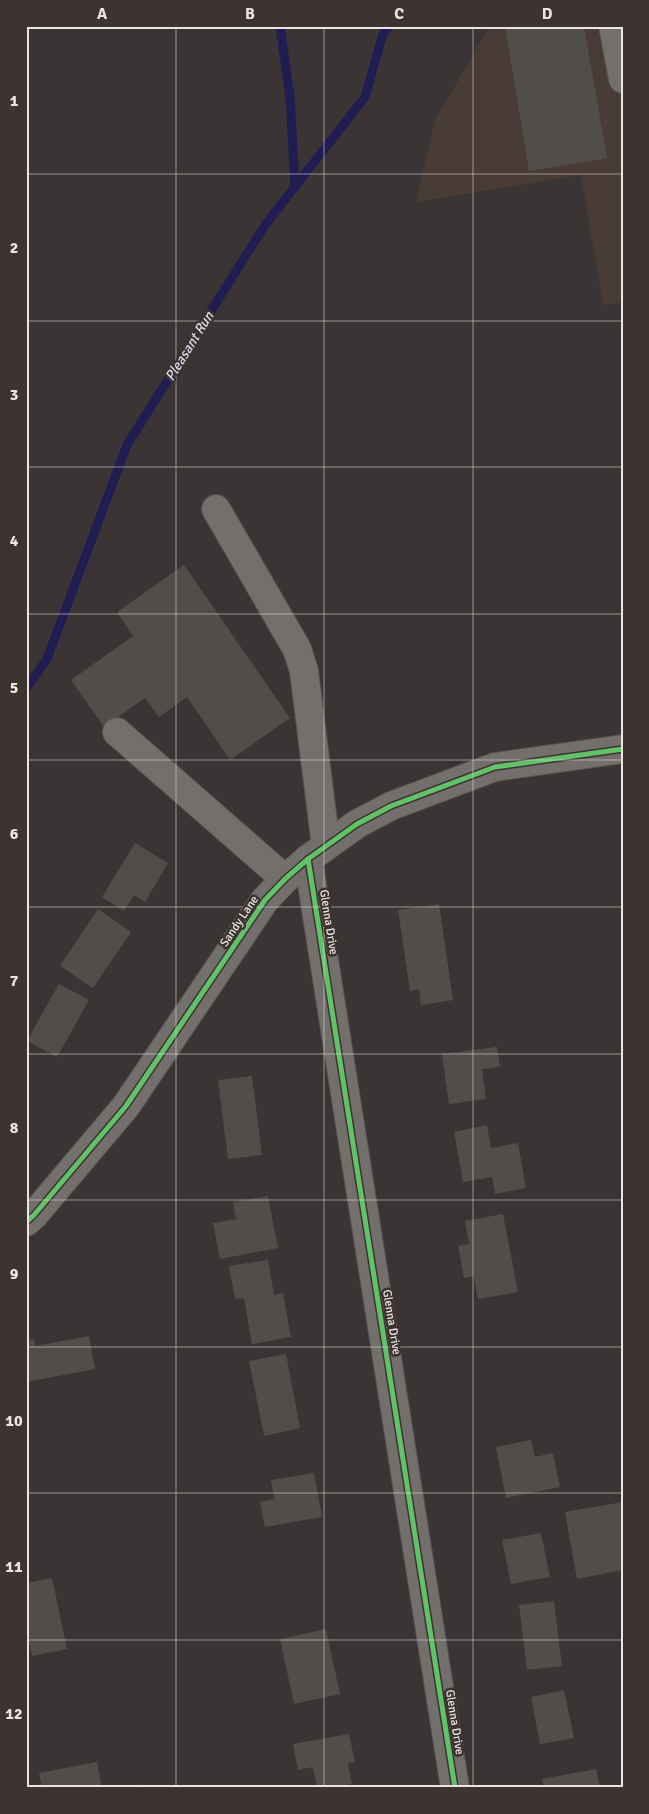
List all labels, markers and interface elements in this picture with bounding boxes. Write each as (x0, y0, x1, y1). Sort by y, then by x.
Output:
text: A (97, 4, 108, 24)
text: B (245, 4, 255, 24)
text: C (394, 4, 404, 24)
text: D (542, 4, 553, 24)
text: 1 (10, 91, 19, 111)
text: 2 (10, 238, 18, 258)
water label: Pleasant Run (161, 308, 218, 384)
text: 3 (10, 385, 18, 405)
text: 4 (10, 531, 19, 551)
text: 5 (10, 678, 18, 698)
text: 6 (10, 824, 19, 844)
street label: Glenna Drive (316, 888, 341, 956)
street label: Sandy Lane (217, 893, 262, 950)
text: 7 (10, 971, 19, 991)
text: 8 (10, 1118, 19, 1138)
text: 9 (10, 1264, 19, 1284)
street label: Glenna Drive (379, 1288, 404, 1356)
text: 10 (5, 1411, 23, 1431)
text: 11 (5, 1557, 23, 1577)
street label: Glenna Drive (442, 1688, 467, 1756)
text: 12 (5, 1704, 23, 1724)

